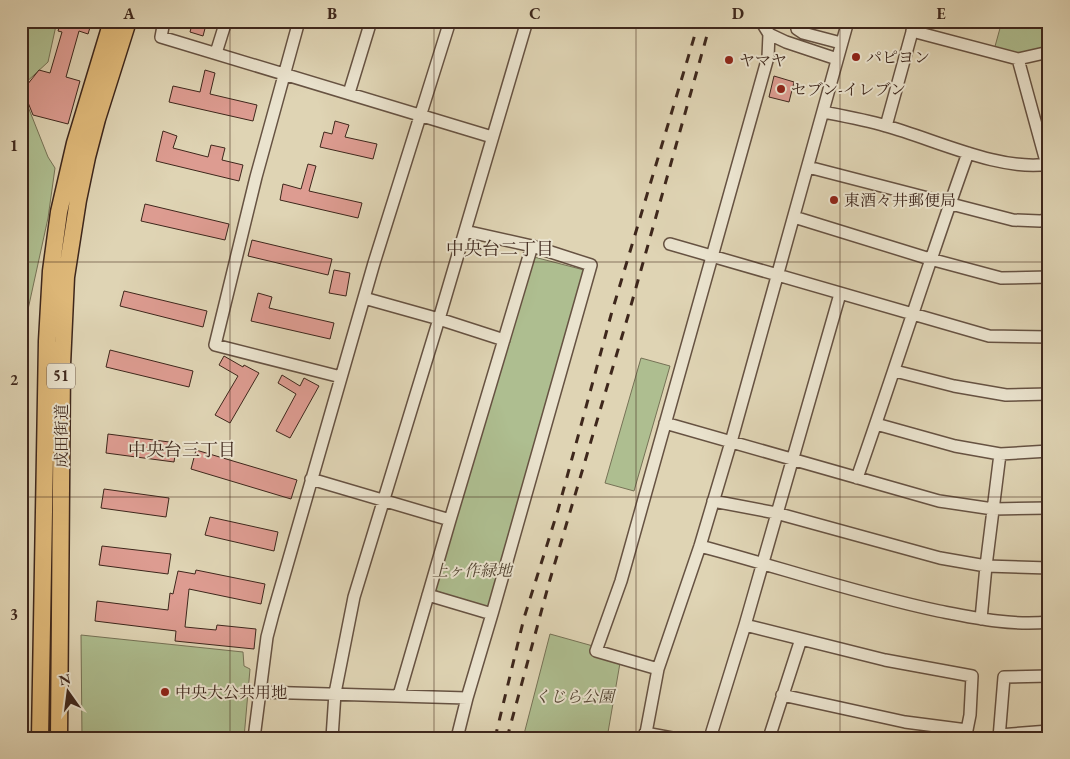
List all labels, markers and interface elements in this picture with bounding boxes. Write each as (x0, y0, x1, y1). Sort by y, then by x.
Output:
text: A (122, 3, 135, 24)
text: B (327, 3, 337, 24)
text: C (529, 3, 541, 24)
text: D (732, 3, 744, 24)
text: E (936, 3, 946, 24)
place label: パピヨン (866, 47, 930, 68)
place label: ヤマヤ (739, 50, 787, 71)
marker: パピヨン (850, 51, 862, 63)
marker: ヤマヤ (723, 54, 735, 66)
place label: セブン-イレブン (791, 79, 906, 100)
marker: セブン-イレブン (775, 83, 787, 95)
text: 1 (10, 135, 18, 156)
place label: 東酒々井郵便局 (844, 190, 956, 211)
marker: 東酒々井郵便局 (828, 194, 840, 206)
district label: 中央台二丁目 (446, 237, 554, 260)
road number: 51 (47, 364, 75, 388)
text: 2 (10, 369, 19, 390)
street label: 成田街道 (51, 404, 72, 468)
district label: 中央台三丁目 (128, 438, 236, 461)
park label: 上ヶ作緑地 (432, 560, 514, 581)
text: 3 (10, 604, 18, 625)
north arrow (42, 666, 92, 716)
text: N (57, 669, 73, 689)
place label: 中央大公共用地 (175, 682, 287, 703)
marker: 中央大公共用地 (159, 686, 171, 698)
park label: くじら公園 (534, 686, 617, 707)

